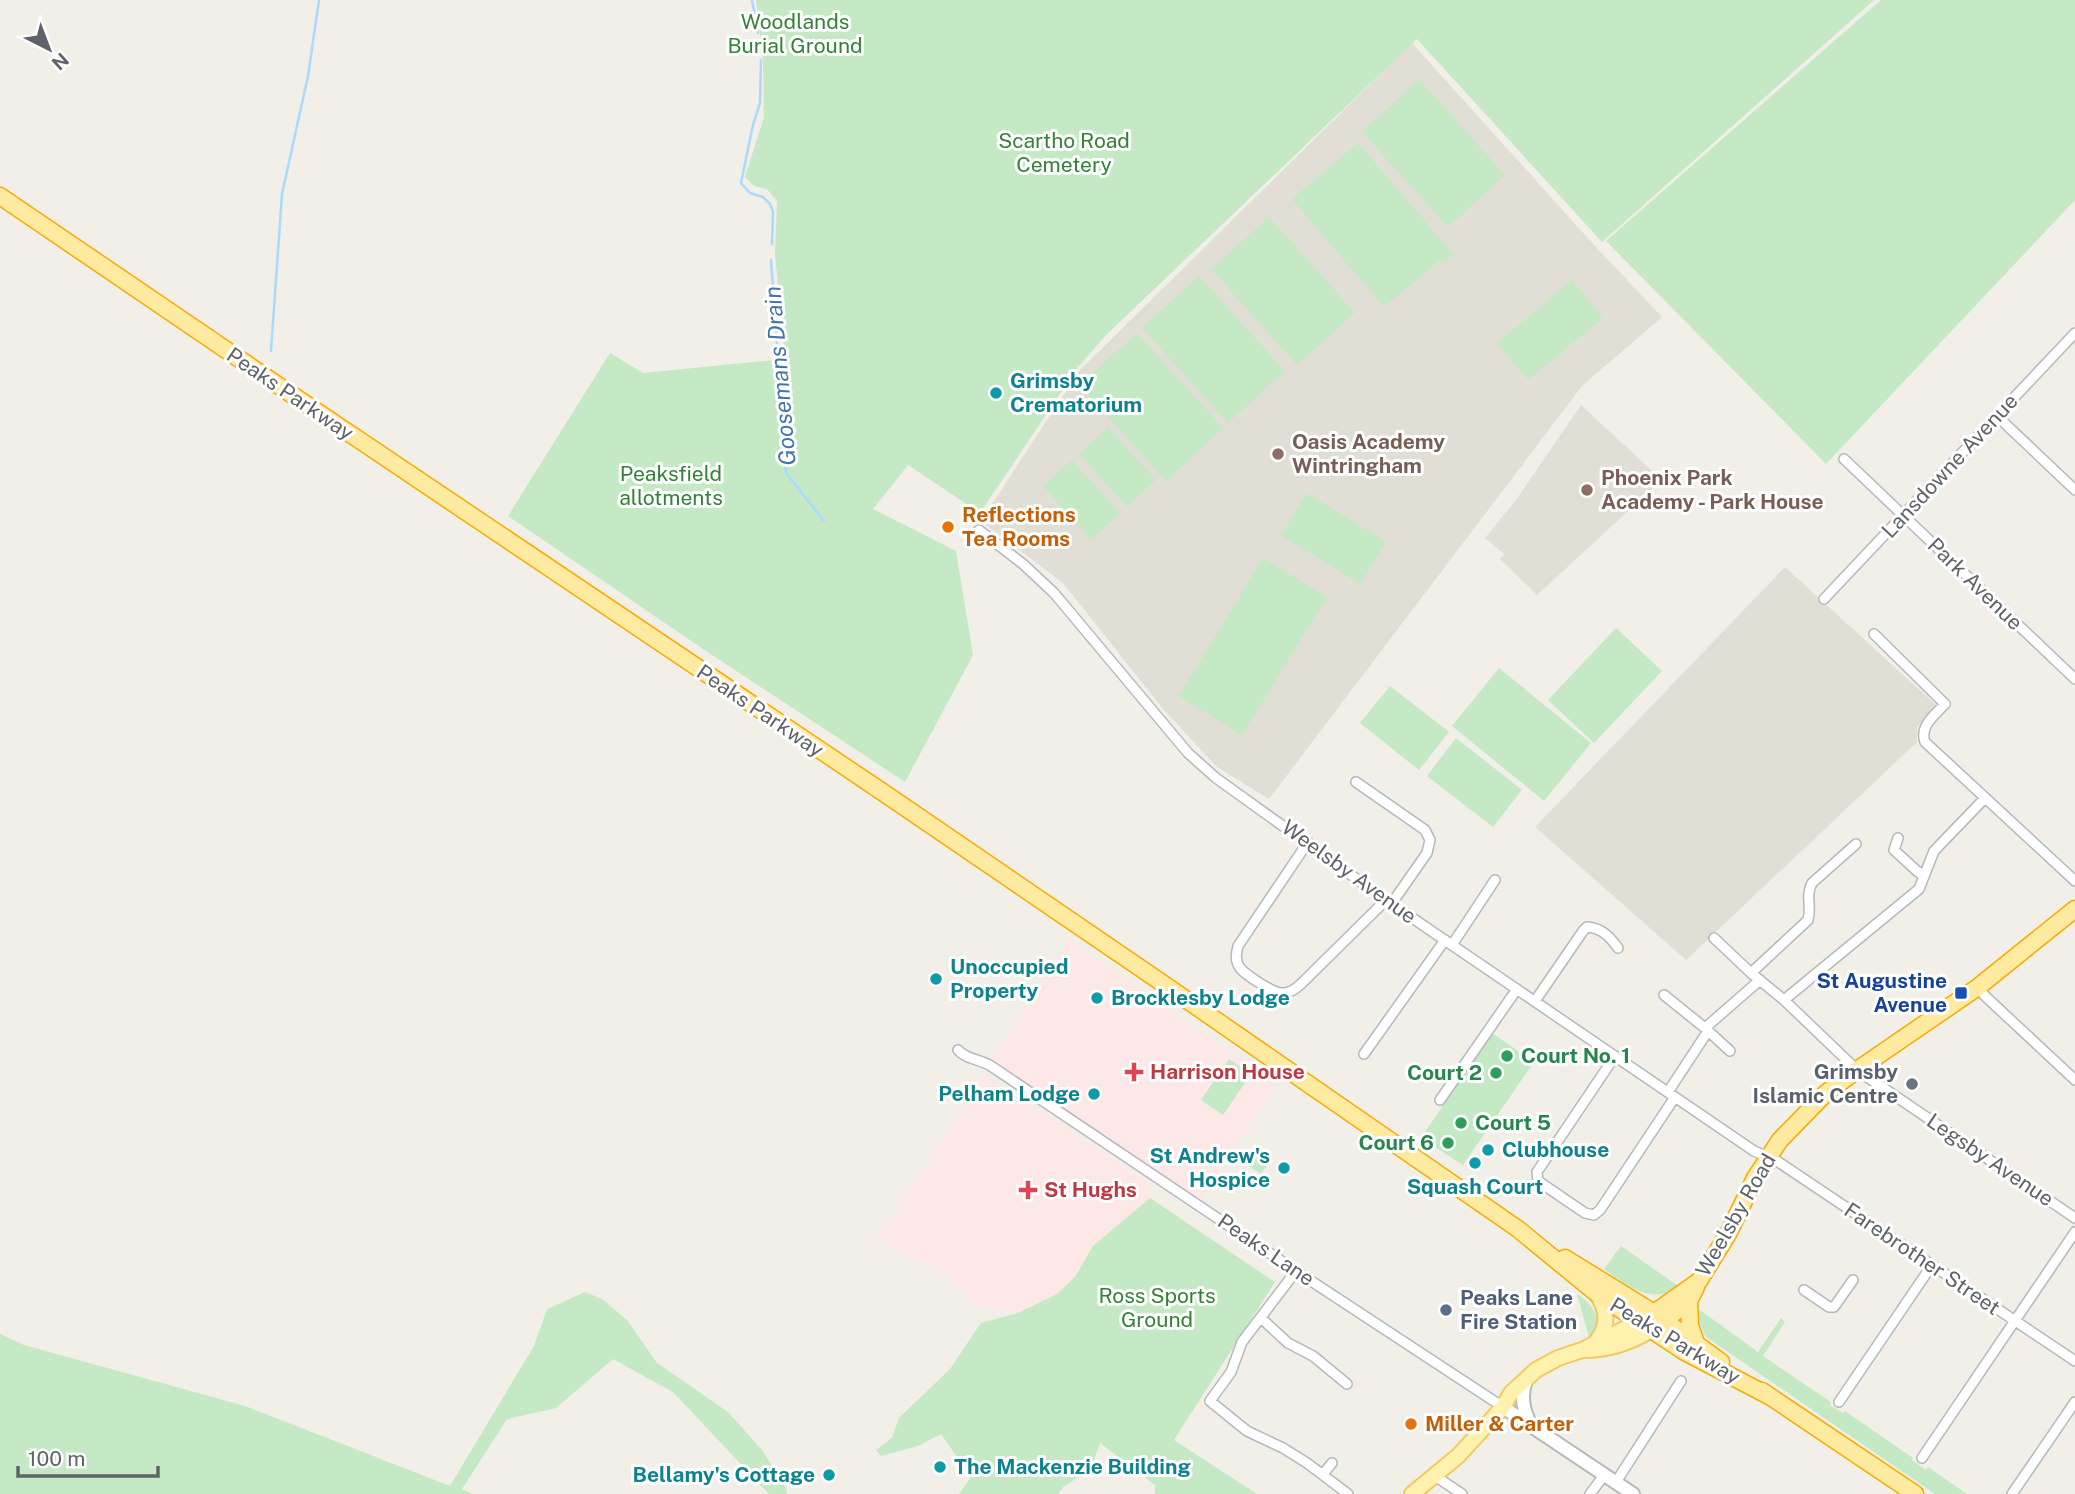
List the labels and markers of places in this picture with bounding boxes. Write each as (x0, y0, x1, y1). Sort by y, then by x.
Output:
place label: Grimsby Crematorium (1010, 368, 1142, 417)
marker: Grimsby Crematorium (988, 385, 1004, 401)
place label: Oasis Academy Wintringham (1292, 429, 1445, 478)
marker: Oasis Academy Wintringham (1270, 446, 1286, 462)
place label: Phoenix Park Academy - Park House (1601, 465, 1824, 514)
marker: Phoenix Park Academy - Park House (1579, 482, 1595, 498)
place label: Reflections Tea Rooms (962, 502, 1076, 551)
marker: Reflections Tea Rooms (940, 519, 956, 535)
place label: Unoccupied Property (950, 954, 1068, 1003)
place label: St Augustine Avenue (1816, 968, 1947, 1017)
marker: Unoccupied Property (928, 971, 944, 987)
place label: Brocklesby Lodge (1111, 985, 1290, 1010)
marker: St Augustine Avenue (1953, 985, 1969, 1001)
marker: Brocklesby Lodge (1089, 990, 1105, 1006)
place label: Court No. 1 (1521, 1043, 1630, 1068)
marker: Court No. 1 (1499, 1048, 1515, 1064)
place label: Harrison House (1150, 1059, 1305, 1084)
place label: Grimsby Islamic Centre (1752, 1059, 1898, 1108)
place label: Court 2 (1407, 1060, 1482, 1085)
marker: Harrison House (1124, 1062, 1144, 1082)
marker: Court 2 (1488, 1065, 1504, 1081)
marker: Grimsby Islamic Centre (1904, 1076, 1920, 1092)
place label: Pelham Lodge (938, 1081, 1080, 1106)
marker: Pelham Lodge (1086, 1086, 1102, 1102)
place label: Court 5 (1475, 1110, 1551, 1135)
marker: Court 5 (1453, 1115, 1469, 1131)
place label: Court 6 (1358, 1130, 1434, 1155)
marker: Court 6 (1440, 1135, 1456, 1151)
place label: Clubhouse (1502, 1137, 1609, 1162)
marker: Clubhouse (1480, 1142, 1496, 1158)
place label: St Andrew's Hospice (1150, 1143, 1270, 1192)
marker: Squash Court (1467, 1155, 1483, 1171)
marker: St Andrew's Hospice (1276, 1160, 1292, 1176)
place label: Squash Court (1407, 1174, 1543, 1199)
place label: St Hughs (1044, 1177, 1137, 1202)
marker: St Hughs (1018, 1180, 1038, 1200)
place label: Peaks Lane Fire Station (1460, 1285, 1577, 1334)
marker: Peaks Lane Fire Station (1438, 1302, 1454, 1318)
place label: Miller & Carter (1425, 1411, 1574, 1436)
marker: Miller & Carter (1403, 1416, 1419, 1432)
place label: The Mackenzie Building (954, 1454, 1191, 1479)
marker: The Mackenzie Building (932, 1459, 948, 1475)
place label: Bellamy's Cottage (632, 1462, 815, 1487)
marker: Bellamy's Cottage (821, 1467, 837, 1483)

